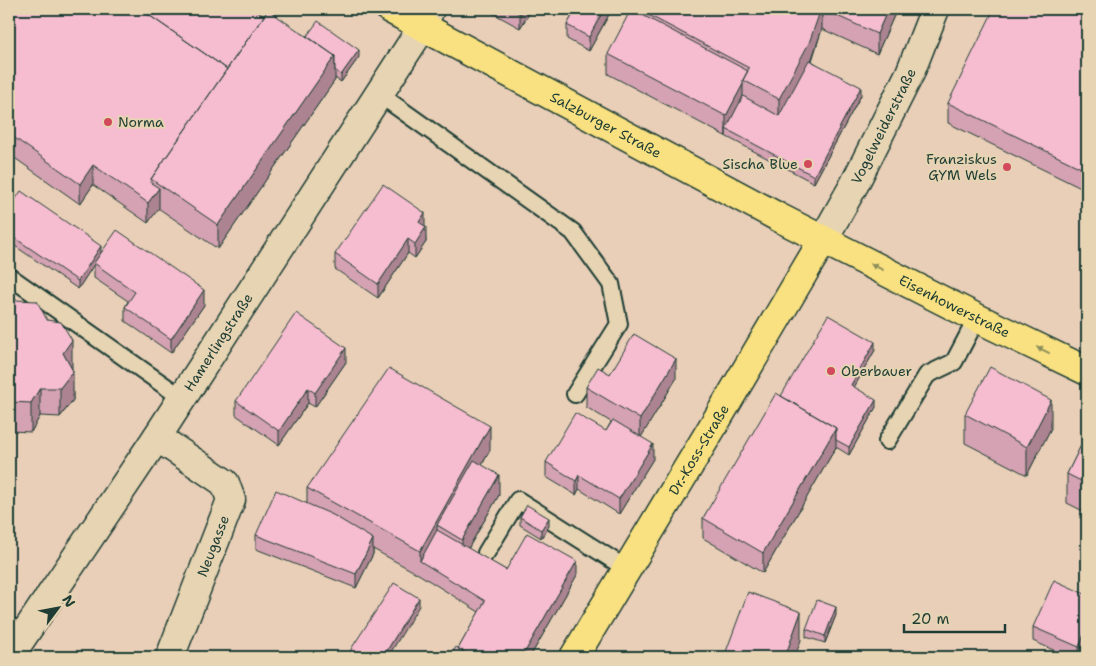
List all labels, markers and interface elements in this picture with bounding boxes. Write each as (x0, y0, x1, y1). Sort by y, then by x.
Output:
street label: Vogelweiderstraße (847, 66, 920, 187)
street label: Salzburger Straße (547, 88, 665, 162)
place label: Norma (118, 113, 164, 131)
marker: Norma (102, 116, 114, 128)
place label: Franziskus GYM Wels (926, 150, 997, 184)
place label: Sischa Blue (723, 155, 798, 173)
marker: Sischa Blue (802, 158, 814, 170)
marker: Franziskus GYM Wels (1001, 161, 1013, 173)
one-way arrow (870, 263, 884, 271)
street label: Eisenhowerstraße (896, 271, 1013, 342)
street label: Hamerlingstraße (180, 290, 257, 395)
one-way arrow (1036, 346, 1051, 354)
place label: Oberbauer (841, 362, 913, 380)
marker: Oberbauer (825, 365, 837, 377)
street label: Dr.-Koss-Straße (665, 401, 733, 498)
street label: Neugasse (193, 512, 233, 580)
north arrow (32, 584, 82, 634)
text: N (58, 592, 80, 611)
scale bar (904, 601, 1005, 633)
text: 20 m (911, 609, 950, 629)

